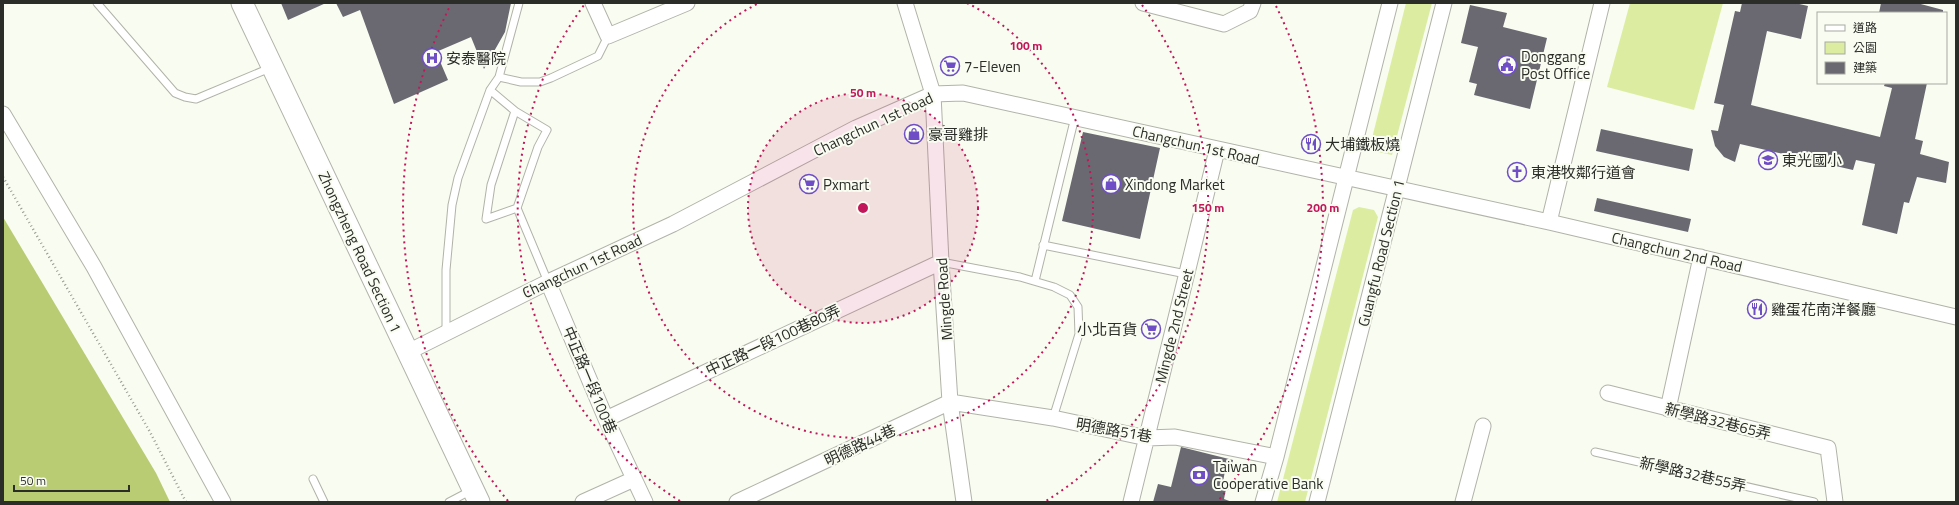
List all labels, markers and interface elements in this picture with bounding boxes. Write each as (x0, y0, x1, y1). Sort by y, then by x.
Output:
legend (1817, 12, 1947, 84)
text: 道路 (1853, 18, 1877, 37)
text: 100 m (1010, 36, 1042, 55)
text: 公園 (1853, 38, 1877, 57)
place label: Donggang Post Office (1521, 45, 1590, 85)
hospital icon: 安泰醫院 (421, 47, 443, 69)
place label: 安泰醫院 (446, 47, 506, 70)
public building icon: Donggang Post Office (1496, 54, 1518, 76)
supermarket icon: 7-Eleven (939, 55, 961, 77)
place label: 7-Eleven (964, 55, 1021, 78)
text: 建築 (1853, 58, 1877, 77)
text: 50 m (850, 83, 876, 102)
street label: Changchun 1st Road (809, 86, 937, 162)
street label: Changchun 1st Road (1130, 119, 1262, 171)
shop icon: 豪哥雞排 (903, 123, 925, 145)
place label: 豪哥雞排 (928, 123, 988, 146)
restaurant icon: 大埔鐵板燒 (1300, 133, 1322, 155)
place label: 大埔鐵板燒 (1325, 133, 1400, 156)
school or university icon: 東光國小 (1757, 149, 1779, 171)
place label: 東光國小 (1782, 149, 1842, 172)
church icon: 東港牧鄰行道會 (1506, 161, 1528, 183)
place label: 東港牧鄰行道會 (1531, 161, 1636, 184)
street label: Zhongzheng Road Section 1 (312, 168, 408, 336)
supermarket icon: Pxmart (798, 173, 820, 195)
place label: Pxmart (823, 173, 870, 196)
shop icon: Xindong Market (1100, 173, 1122, 195)
place label: Xindong Market (1125, 173, 1225, 196)
street label: Guangfu Road Section 1 (1352, 177, 1410, 329)
text: 150 m (1192, 198, 1224, 217)
text: 200 m (1307, 198, 1339, 217)
centre of rings (856, 201, 870, 215)
street label: Changchun 2nd Road (1609, 226, 1745, 278)
street label: Changchun 1st Road (518, 228, 646, 304)
street label: Mingde Road (930, 257, 958, 341)
street label: Mingde 2nd Street (1149, 266, 1199, 385)
restaurant icon: 雞蛋花南洋餐廳 (1746, 298, 1768, 320)
place label: 雞蛋花南洋餐廳 (1771, 298, 1876, 321)
street label: 中正路一段100巷80弄 (702, 299, 844, 381)
place label: 小北百貨 (1077, 318, 1137, 341)
supermarket icon: 小北百貨 (1140, 318, 1162, 340)
street label: 中正路一段100巷 (557, 322, 623, 438)
street label: 新學路32巷65弄 (1663, 397, 1773, 445)
street label: 明德路51巷 (1074, 412, 1154, 448)
street label: 明德路44巷 (820, 418, 900, 472)
street label: 新學路32巷55弄 (1638, 451, 1748, 497)
place label: Taiwan Cooperative Bank (1213, 455, 1324, 495)
bank icon: Taiwan Cooperative Bank (1188, 464, 1210, 486)
scale bar (14, 467, 129, 493)
text: 50 m (20, 471, 46, 490)

